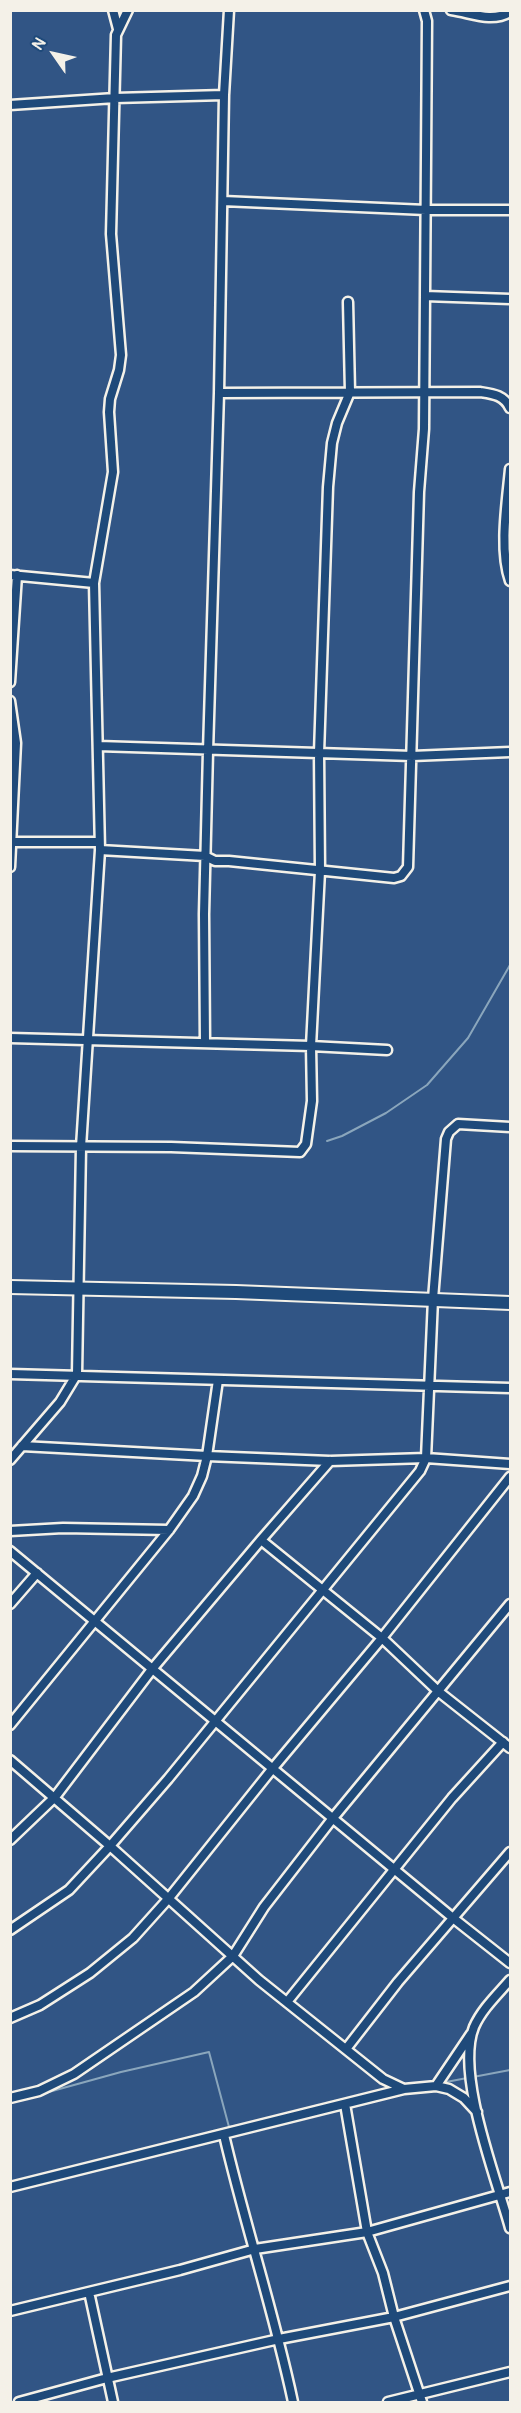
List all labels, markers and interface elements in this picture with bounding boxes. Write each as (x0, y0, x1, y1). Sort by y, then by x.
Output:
north arrow (24, 24, 84, 84)
text: N (28, 34, 50, 54)

